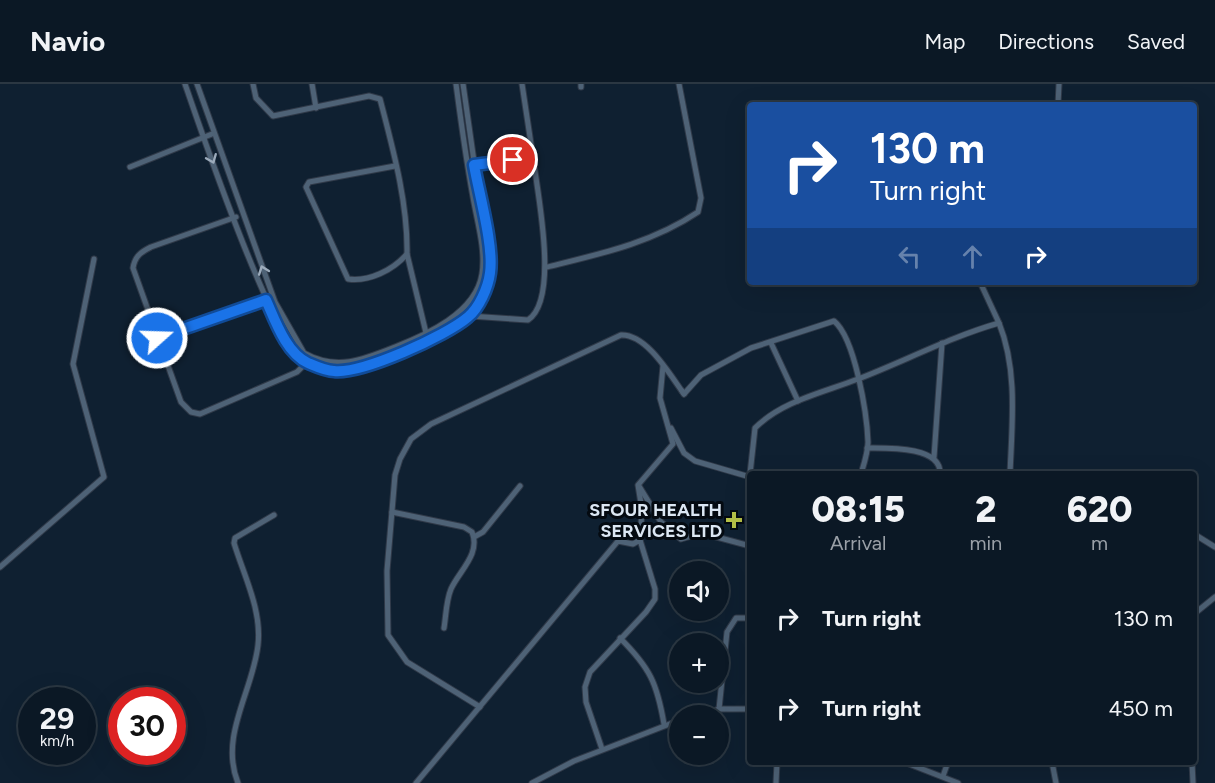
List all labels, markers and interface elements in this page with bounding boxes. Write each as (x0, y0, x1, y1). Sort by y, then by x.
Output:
text: Navio (30, 24, 105, 58)
text: Map (924, 29, 965, 54)
text: Directions (998, 29, 1094, 54)
text: Saved (1127, 29, 1185, 54)
text: 130 m (870, 123, 985, 174)
icon: right (771, 126, 849, 204)
pin (487, 134, 538, 185)
icon: arrive (496, 143, 529, 176)
one-way arrow (205, 153, 217, 164)
text: Turn right (870, 174, 986, 207)
icon: left (893, 240, 926, 273)
icon: ahead (956, 240, 989, 273)
icon: right (1019, 240, 1052, 273)
one-way arrow (258, 265, 271, 276)
position arrow (125, 306, 189, 370)
text: 08:15 (811, 488, 905, 531)
text: 2 (975, 488, 996, 531)
text: 620 (1067, 488, 1132, 531)
place label: SFOUR HEALTH SERVICES LTD (589, 499, 722, 542)
marker: SFOUR HEALTH SERVICES LTD (727, 513, 741, 527)
text: Arrival (830, 531, 886, 555)
text: min (969, 531, 1002, 555)
text: m (1091, 531, 1108, 555)
map controls (669, 561, 729, 765)
button: sound (669, 561, 729, 621)
icon: right (771, 602, 804, 635)
text: Turn right (822, 605, 921, 632)
text: 130 m (1114, 605, 1173, 632)
button: + (669, 633, 729, 693)
speed limit sign: 30 (108, 687, 186, 765)
icon: right (771, 692, 804, 725)
text: Turn right (822, 695, 921, 722)
text: 450 m (1108, 695, 1173, 722)
text: 29 (40, 700, 74, 737)
button: − (669, 705, 729, 765)
text: km/h (40, 732, 74, 750)

